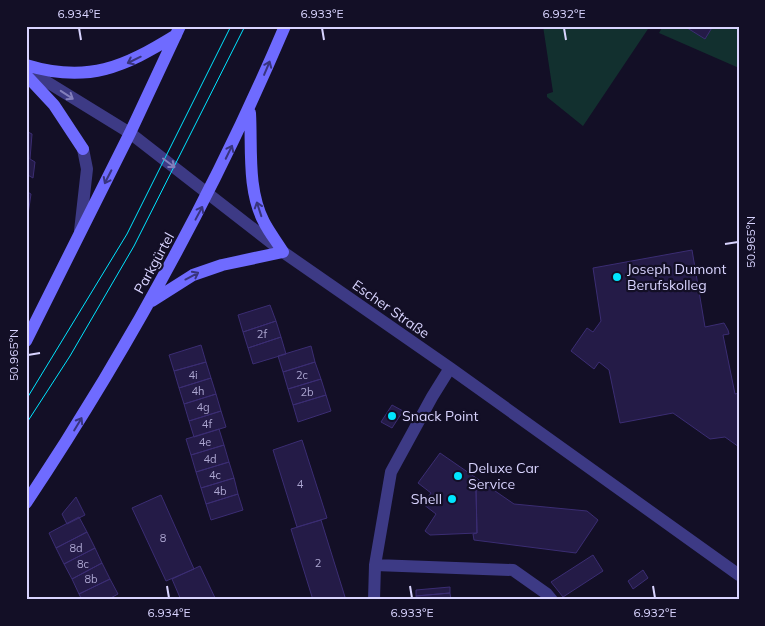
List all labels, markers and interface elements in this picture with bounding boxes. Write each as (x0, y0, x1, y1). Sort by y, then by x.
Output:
text: 6.934°E (57, 6, 101, 21)
text: 6.933°E (300, 6, 344, 21)
text: 6.932°E (542, 6, 586, 21)
one-way arrow (127, 55, 142, 65)
one-way arrow (263, 61, 273, 76)
one-way arrow (60, 91, 74, 101)
one-way arrow (225, 144, 235, 159)
one-way arrow (162, 158, 176, 168)
one-way arrow (103, 169, 112, 184)
one-way arrow (254, 201, 264, 217)
one-way arrow (194, 206, 204, 221)
text: 50.965°N (743, 216, 758, 268)
street label: Parkgürtel (130, 229, 178, 297)
place label: Joseph Dumont Berufskolleg (627, 260, 726, 294)
one-way arrow (184, 271, 199, 281)
marker: Joseph Dumont Berufskolleg (611, 271, 623, 283)
street label: Escher Straße (349, 276, 433, 342)
house number: 2f (257, 327, 267, 341)
text: 50.965°N (6, 329, 21, 381)
house number: 4i (188, 368, 198, 382)
house number: 2c (296, 368, 309, 382)
house number: 4h (191, 384, 205, 398)
house number: 2b (300, 385, 314, 399)
house number: 4g (196, 400, 210, 414)
place label: Snack Point (402, 407, 478, 425)
marker: Snack Point (386, 410, 398, 422)
one-way arrow (74, 417, 84, 431)
house number: 4f (202, 417, 212, 431)
house number: 4e (199, 435, 211, 449)
house number: 4d (203, 452, 217, 466)
place label: Deluxe Car Service (468, 459, 540, 493)
house number: 4c (209, 468, 222, 482)
marker: Deluxe Car Service (452, 470, 464, 482)
house number: 4 (297, 477, 304, 491)
house number: 4b (213, 484, 227, 498)
place label: Shell (411, 490, 442, 508)
marker: Shell (446, 493, 458, 505)
house number: 8 (160, 531, 167, 545)
house number: 8d (69, 541, 83, 555)
house number: 2 (315, 556, 322, 570)
house number: 8c (77, 557, 90, 571)
house number: 8b (84, 572, 98, 586)
text: 6.934°E (147, 605, 191, 620)
text: 6.933°E (390, 605, 434, 620)
text: 6.932°E (633, 605, 677, 620)

